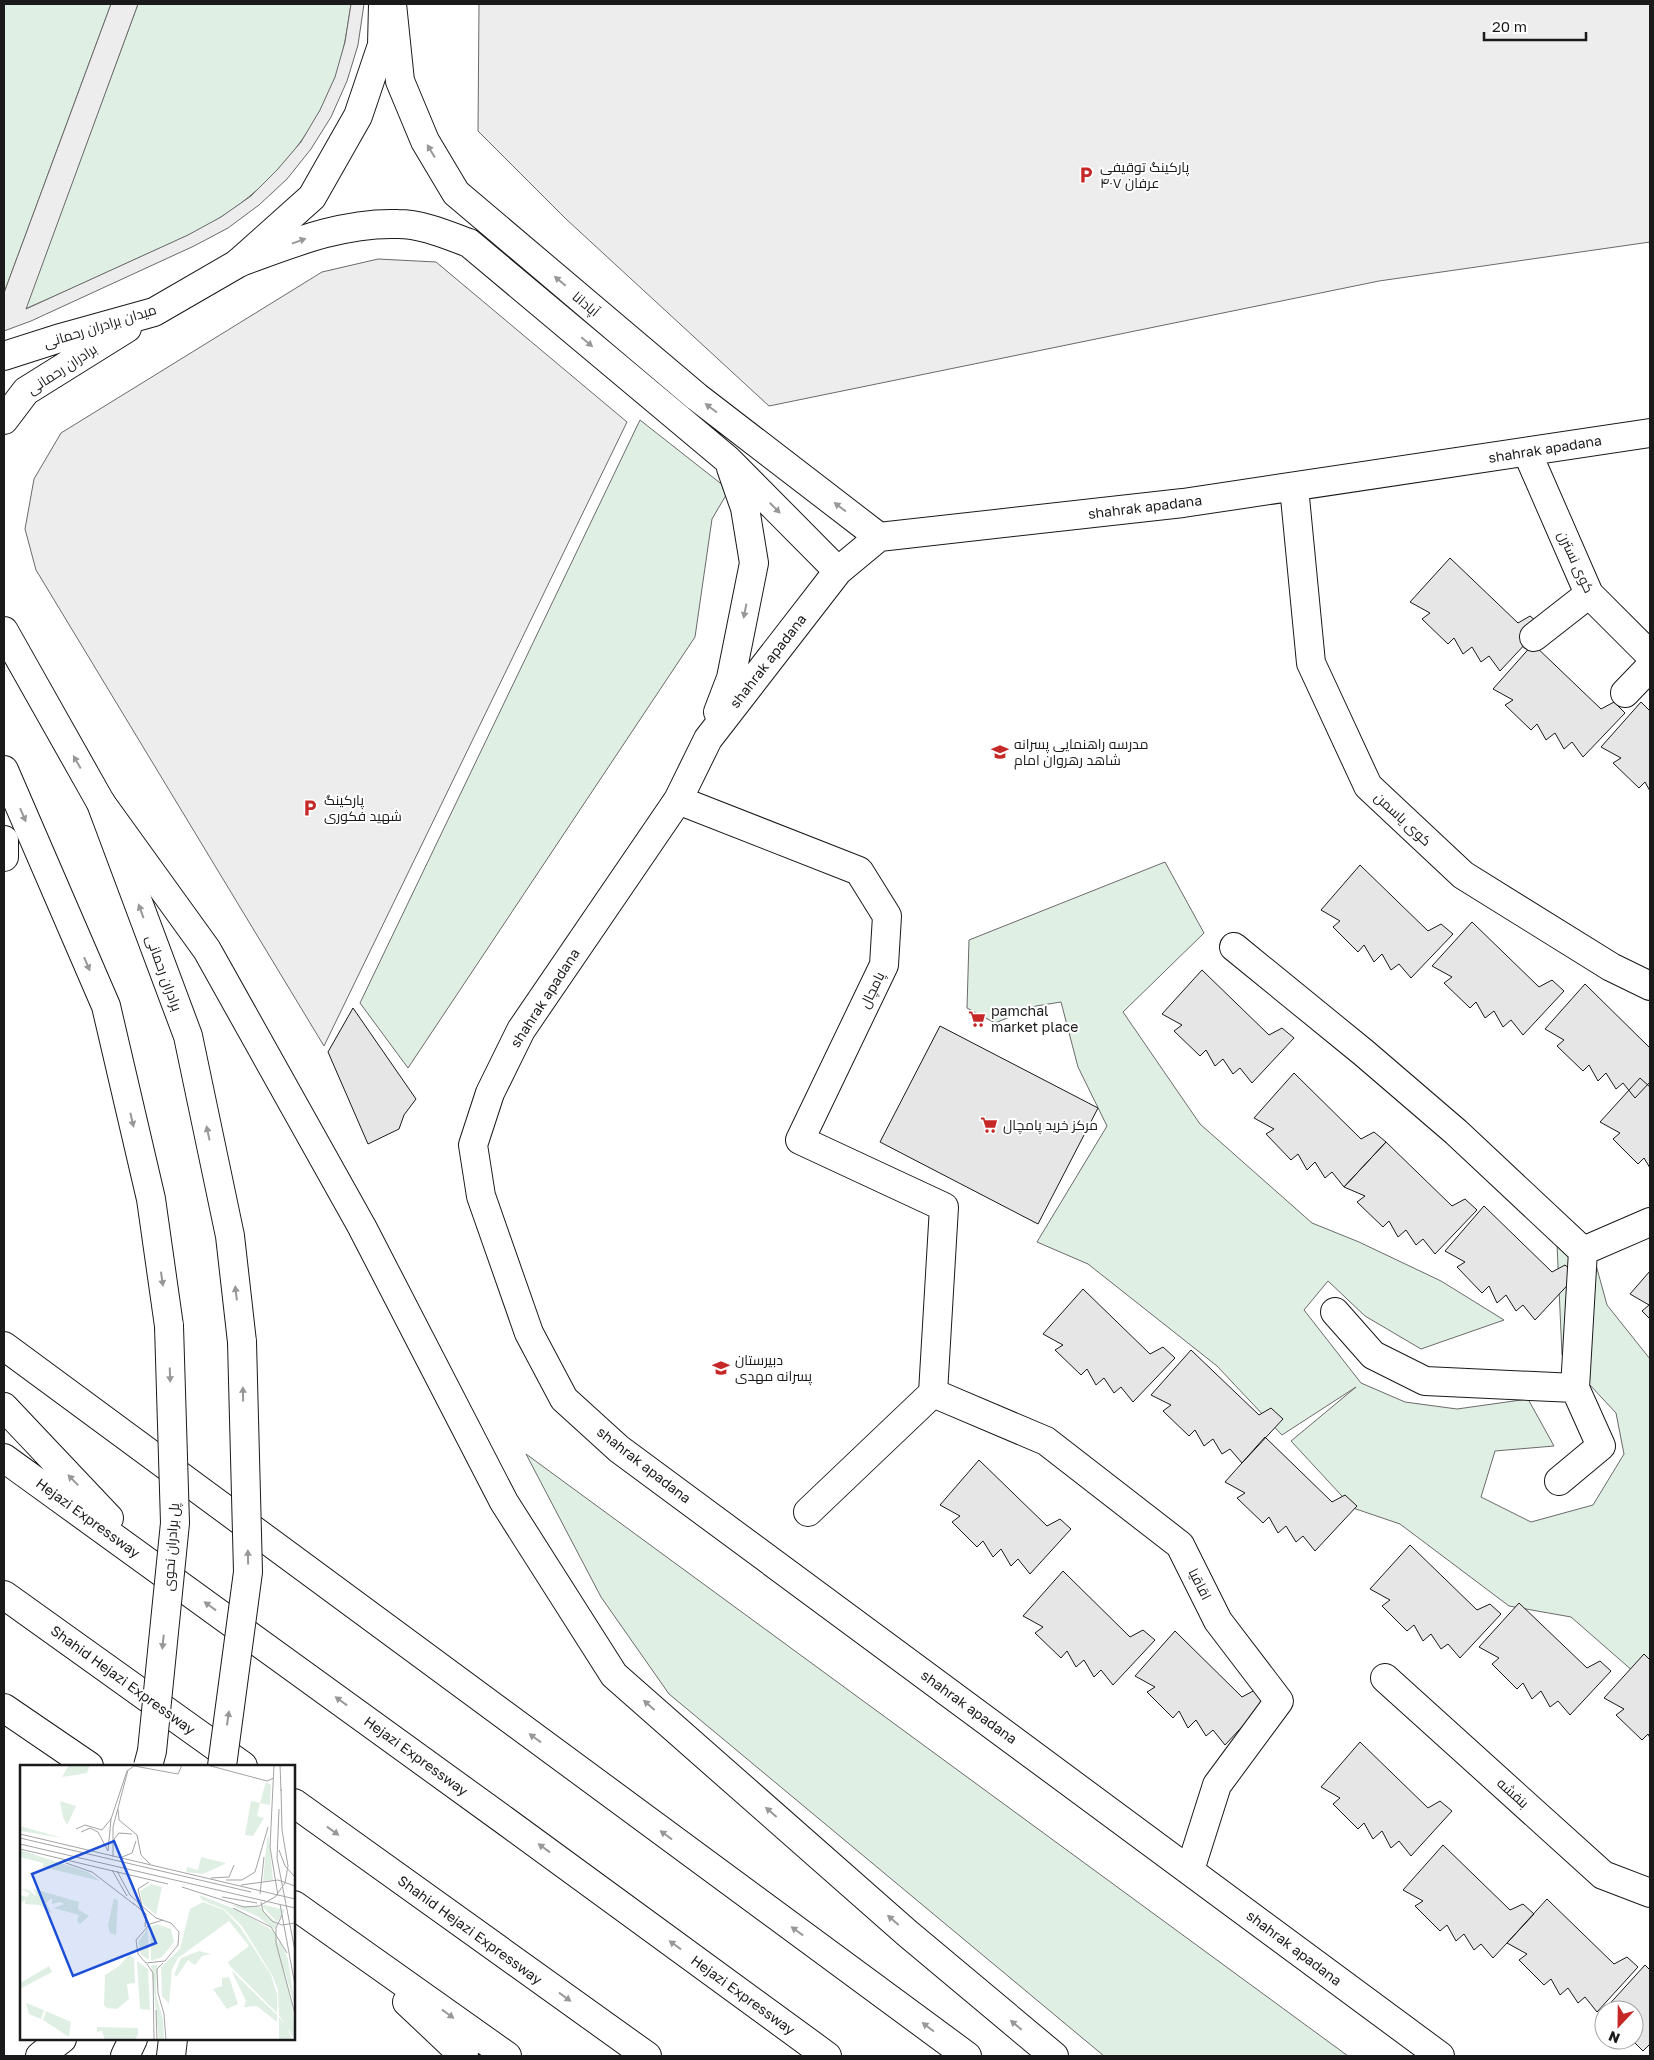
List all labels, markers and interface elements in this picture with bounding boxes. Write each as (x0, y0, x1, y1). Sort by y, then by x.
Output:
scale bar (1484, 10, 1586, 42)
text: 20 m (1492, 17, 1527, 35)
one-way arrow (426, 145, 435, 158)
place label: پارکینگ توقیفی عرفان ۴۰۷ (1100, 158, 1189, 191)
parking icon: پارکینگ توقیفی عرفان ۴۰۷ (1076, 165, 1096, 185)
one-way arrow (292, 237, 307, 245)
one-way arrow (554, 275, 566, 287)
street label: آپادانا (568, 287, 603, 321)
street label: میدان برادران رحمانی (41, 300, 158, 351)
one-way arrow (580, 337, 593, 348)
street label: برادران رحمانی (24, 340, 100, 397)
one-way arrow (705, 403, 718, 414)
street label: shahrak apadana (1487, 431, 1603, 466)
street label: shahrak apadana (1087, 491, 1203, 522)
one-way arrow (768, 501, 780, 513)
one-way arrow (833, 502, 847, 512)
street label: کوی نسترن (1555, 528, 1598, 595)
one-way arrow (740, 604, 748, 620)
street label: shahrak apadana (726, 610, 810, 711)
place label: مدرسه راهنمایی پسرانه شاهد رهروان امام (1014, 735, 1149, 770)
school or university icon: مدرسه راهنمایی پسرانه شاهد رهروان امام (990, 742, 1010, 762)
one-way arrow (73, 756, 82, 769)
street label: کوی یاسمن (1371, 788, 1435, 849)
place label: پارکینگ شهید فکوری (324, 791, 402, 824)
parking icon: پارکینگ شهید فکوری (300, 798, 320, 818)
one-way arrow (20, 808, 28, 822)
one-way arrow (137, 903, 145, 918)
street label: برادران رحمانی (143, 932, 186, 1013)
street label: shahrak apadana (506, 945, 583, 1050)
one-way arrow (84, 957, 92, 971)
street label: پامچال (855, 968, 890, 1012)
place label: pamchal market place (991, 1002, 1078, 1035)
supermarket icon: pamchal market place (967, 1009, 987, 1029)
one-way arrow (128, 1112, 136, 1127)
supermarket icon: مرکز خرید پامچال (979, 1115, 999, 1135)
place label: مرکز خرید پامچال (1003, 1116, 1098, 1135)
one-way arrow (204, 1126, 212, 1141)
one-way arrow (158, 1271, 166, 1287)
one-way arrow (232, 1285, 240, 1301)
place label: دبیرستان پسرانه مهدی (735, 1351, 812, 1386)
school or university icon: دبیرستان پسرانه مهدی (711, 1358, 731, 1378)
one-way arrow (167, 1367, 175, 1383)
one-way arrow (239, 1386, 247, 1402)
street label: shahrak apadana (594, 1423, 695, 1507)
street label: Hejazi Expressway (33, 1474, 144, 1561)
one-way arrow (67, 1474, 79, 1486)
street label: پل برادران نحوی (159, 1502, 184, 1592)
one-way arrow (243, 1549, 251, 1565)
street label: اقاقیا (1185, 1565, 1216, 1602)
one-way arrow (203, 1601, 217, 1611)
street label: Shahid Hejazi Expressway (48, 1621, 199, 1738)
one-way arrow (159, 1634, 167, 1650)
street label: shahrak apadana (918, 1666, 1021, 1747)
one-way arrow (334, 1696, 348, 1706)
one-way arrow (643, 1699, 655, 1711)
one-way arrow (224, 1710, 232, 1726)
street label: Hejazi Expressway (361, 1712, 472, 1799)
one-way arrow (529, 1733, 542, 1744)
inset map (20, 1765, 295, 2040)
street label: بنفشه (1494, 1774, 1533, 1811)
one-way arrow (765, 1806, 777, 1818)
one-way arrow (326, 1826, 340, 1836)
one-way arrow (660, 1829, 673, 1840)
one-way arrow (538, 1843, 551, 1854)
street label: Shahid Hejazi Expressway (395, 1871, 546, 1988)
street label: shahrak apadana (1243, 1906, 1345, 1989)
one-way arrow (886, 1914, 899, 1925)
one-way arrow (790, 1926, 804, 1936)
one-way arrow (668, 1940, 681, 1950)
street label: Hejazi Expressway (688, 1951, 799, 2038)
one-way arrow (558, 1992, 572, 2002)
north arrow (1594, 2000, 1644, 2050)
one-way arrow (441, 2009, 455, 2019)
one-way arrow (1010, 2019, 1023, 2030)
one-way arrow (921, 2022, 935, 2032)
text: N (1606, 2028, 1622, 2047)

